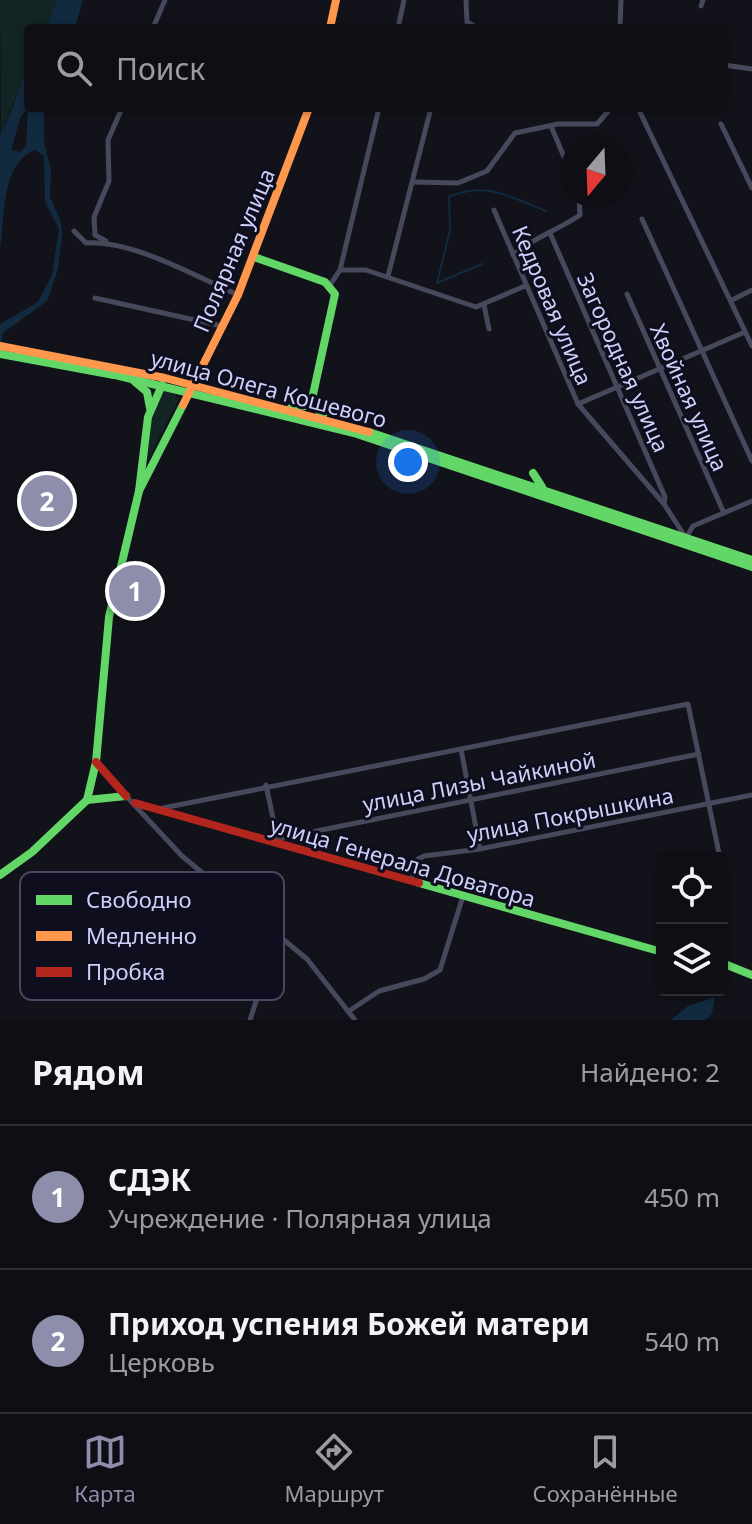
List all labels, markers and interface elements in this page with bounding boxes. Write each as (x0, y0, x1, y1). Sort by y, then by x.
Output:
search box (24, 24, 728, 112)
icon: search (52, 46, 96, 90)
text: Поиск (116, 48, 205, 89)
north arrow (560, 136, 632, 208)
street label: Полярная улица (185, 164, 281, 336)
street label: Кедровая улица (506, 221, 600, 389)
street label: Загородная улица (571, 268, 677, 456)
street label: Хвойная улица (644, 318, 736, 476)
street label: улица Олега Кошевого (148, 342, 390, 434)
your location (388, 442, 428, 482)
pin: 2 (21, 471, 73, 531)
pin: 1 (109, 561, 161, 621)
street label: улица Лизы Чайкиной (360, 744, 598, 818)
street label: улица Покрышкина (464, 779, 676, 849)
street label: улица Генерала Доватора (267, 809, 539, 913)
map controls (656, 852, 728, 996)
button: locate (656, 852, 728, 924)
legend (20, 872, 284, 1000)
text: Свободно (86, 884, 191, 914)
text: Медленно (86, 920, 197, 950)
button: layers (656, 924, 728, 996)
text: Пробка (86, 956, 165, 986)
text: Рядом (32, 1049, 145, 1095)
text: Найдено: 2 (580, 1054, 720, 1090)
text: СДЭК (108, 1159, 191, 1200)
text: 1 (51, 1179, 65, 1215)
text: 450 m (644, 1179, 720, 1215)
text: Учреждение · Полярная улица (108, 1200, 492, 1236)
text: Приход успения Божей матери (108, 1303, 590, 1344)
text: 2 (51, 1323, 65, 1359)
text: 540 m (644, 1323, 720, 1359)
text: Церковь (108, 1344, 215, 1380)
tab: Карта (74, 1430, 136, 1508)
tab: Маршрут (284, 1430, 384, 1508)
tab: Сохранённые (533, 1430, 678, 1508)

